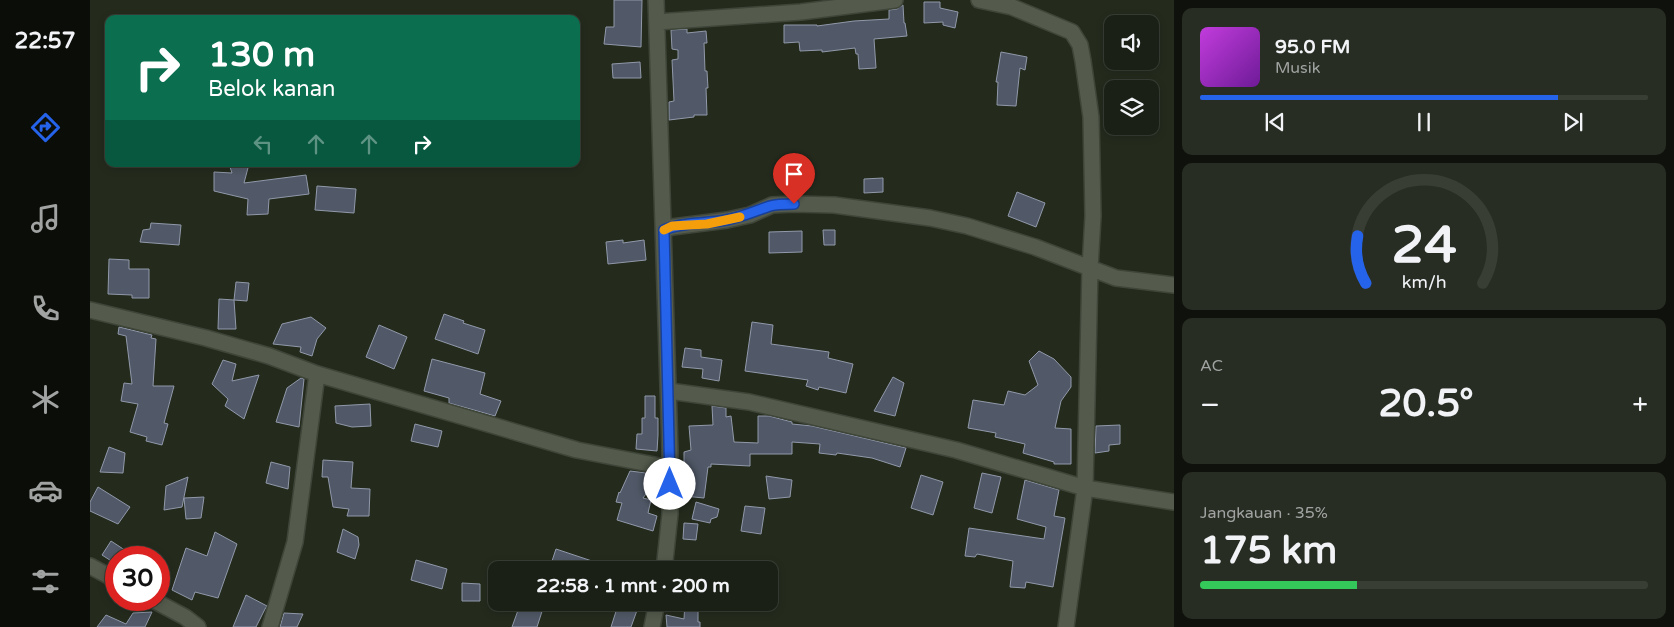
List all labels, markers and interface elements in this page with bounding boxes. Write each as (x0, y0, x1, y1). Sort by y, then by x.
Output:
map controls (1104, 15, 1159, 135)
button: sound (1104, 15, 1159, 70)
text: 22:57 (15, 28, 75, 54)
text: 130 m (208, 34, 315, 76)
icon: right (125, 35, 190, 100)
text: 95.0 FM (1275, 36, 1350, 58)
text: Musik (1275, 58, 1320, 78)
text: Belok kanan (208, 76, 335, 102)
button: layers (1104, 80, 1159, 135)
icon: previous (1261, 108, 1289, 136)
icon: pause (1410, 108, 1438, 136)
icon: next (1559, 108, 1587, 136)
icon: directions (28, 110, 63, 145)
icon: left (249, 130, 277, 158)
icon: ahead (302, 130, 330, 158)
icon: ahead (355, 130, 383, 158)
icon: right (408, 130, 436, 158)
pin (773, 153, 815, 204)
icon: arrive (780, 160, 808, 188)
icon: music (28, 201, 63, 236)
text: 24 (1391, 214, 1457, 277)
text: km/h (1402, 272, 1446, 293)
icon: phone (28, 291, 63, 326)
text: AC (1200, 356, 1223, 376)
text: 20.5° (1379, 381, 1474, 427)
icon: climate (28, 382, 63, 417)
text: − (1200, 388, 1220, 422)
text: + (1632, 388, 1648, 422)
position arrow (643, 457, 695, 509)
icon: car (28, 473, 63, 508)
text: Jangkauan · 35% (1200, 503, 1328, 523)
text: 175 km (1200, 528, 1337, 574)
speed limit sign: 30 (105, 546, 170, 611)
icon: filters (28, 564, 63, 599)
text: 22:58 · 1 mnt · 200 m (536, 575, 730, 597)

